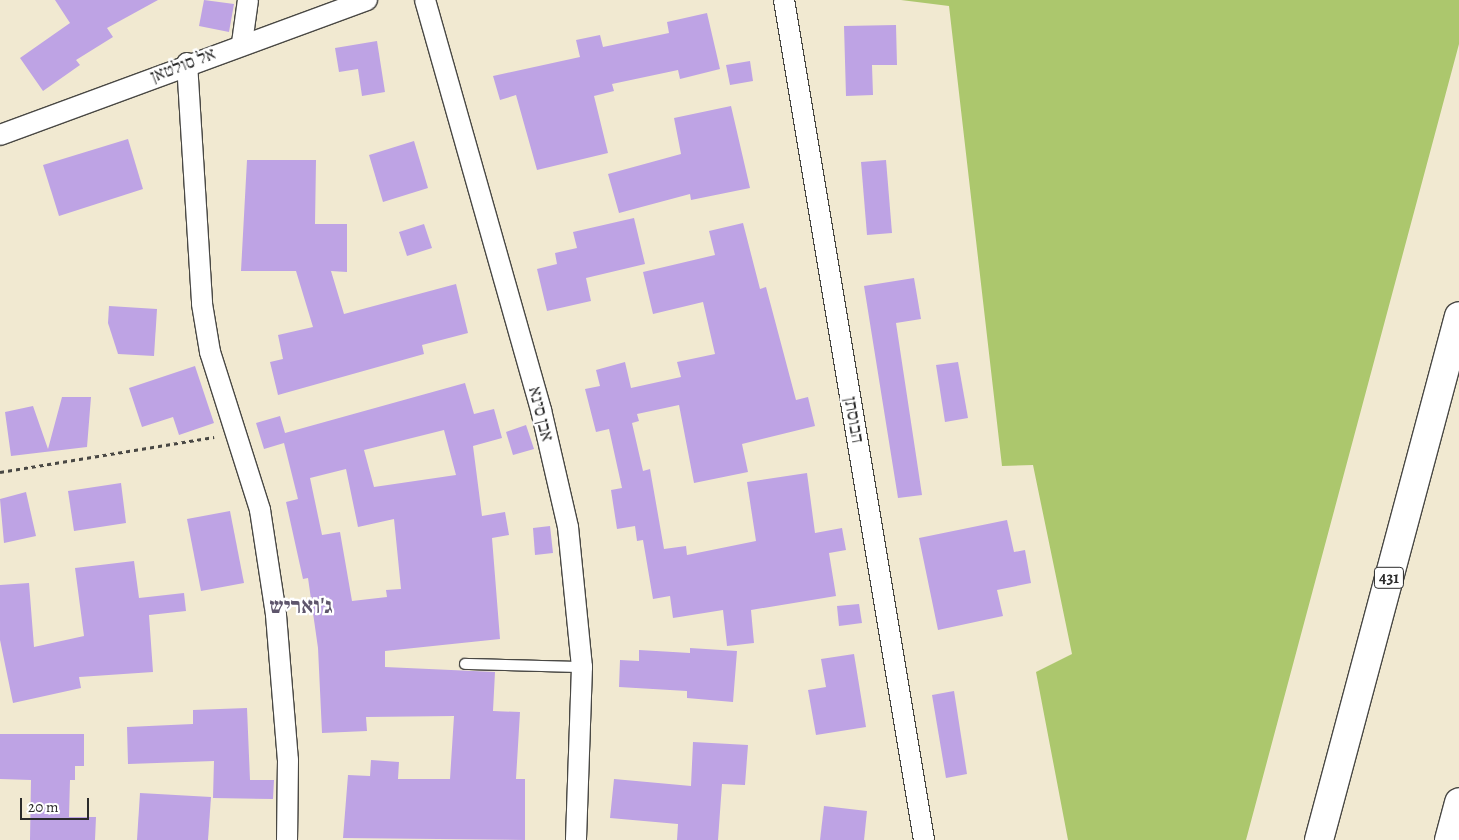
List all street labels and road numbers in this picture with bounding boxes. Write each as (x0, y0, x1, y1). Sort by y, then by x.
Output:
street label: אל סולטאן (147, 43, 219, 87)
street label: אבן סינא (524, 384, 558, 444)
street label: הבוסתן (839, 395, 869, 445)
road number: 431 (1373, 564, 1405, 592)

